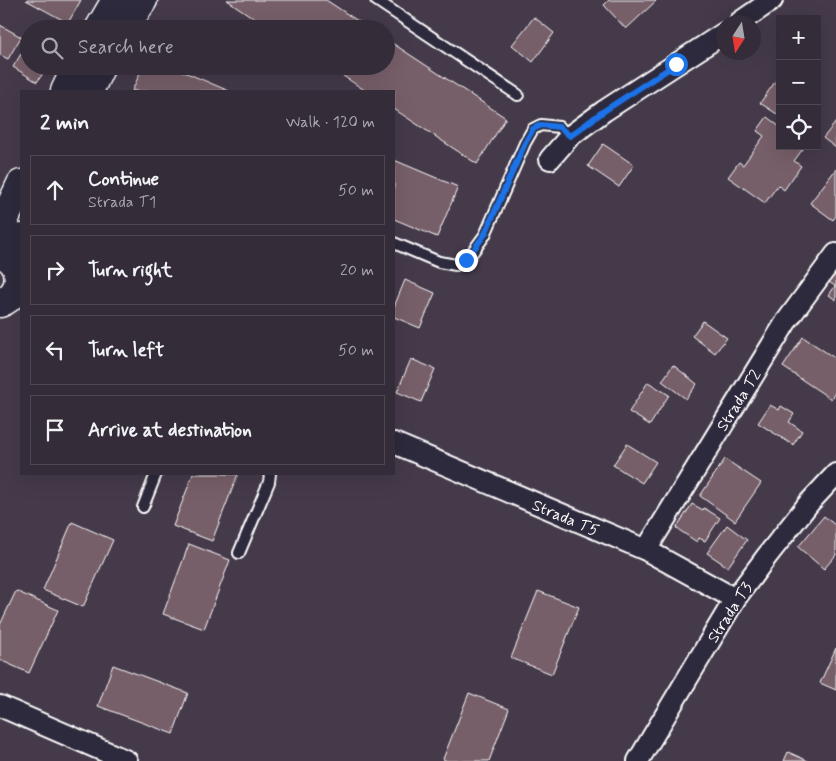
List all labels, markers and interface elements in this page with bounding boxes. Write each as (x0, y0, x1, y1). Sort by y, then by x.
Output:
north arrow (716, 15, 761, 60)
map controls (776, 15, 821, 150)
button: + (776, 15, 821, 60)
search box (20, 20, 395, 75)
icon: search (38, 34, 66, 62)
text: Search here (78, 35, 174, 60)
route start (665, 53, 688, 76)
button: − (776, 60, 821, 105)
button: locate (776, 105, 821, 150)
text: 2 min (40, 109, 89, 137)
text: Walk · 120 m (286, 112, 375, 133)
text: Continue (88, 167, 159, 192)
icon: ahead (41, 176, 69, 204)
text: 50 m (338, 180, 374, 201)
text: Strada T1 (88, 192, 156, 213)
route end (455, 249, 478, 272)
icon: right (41, 256, 69, 284)
text: Turn right (88, 258, 172, 283)
text: 20 m (340, 260, 374, 281)
icon: left (41, 336, 69, 364)
text: Turn left (88, 338, 164, 363)
text: 50 m (338, 340, 374, 361)
street label: Strada T2 (712, 366, 766, 436)
icon: arrive (41, 416, 69, 444)
text: Arrive at destination (88, 418, 252, 443)
street label: Strada T5 (529, 495, 602, 542)
street label: Strada T3 (703, 579, 758, 647)

